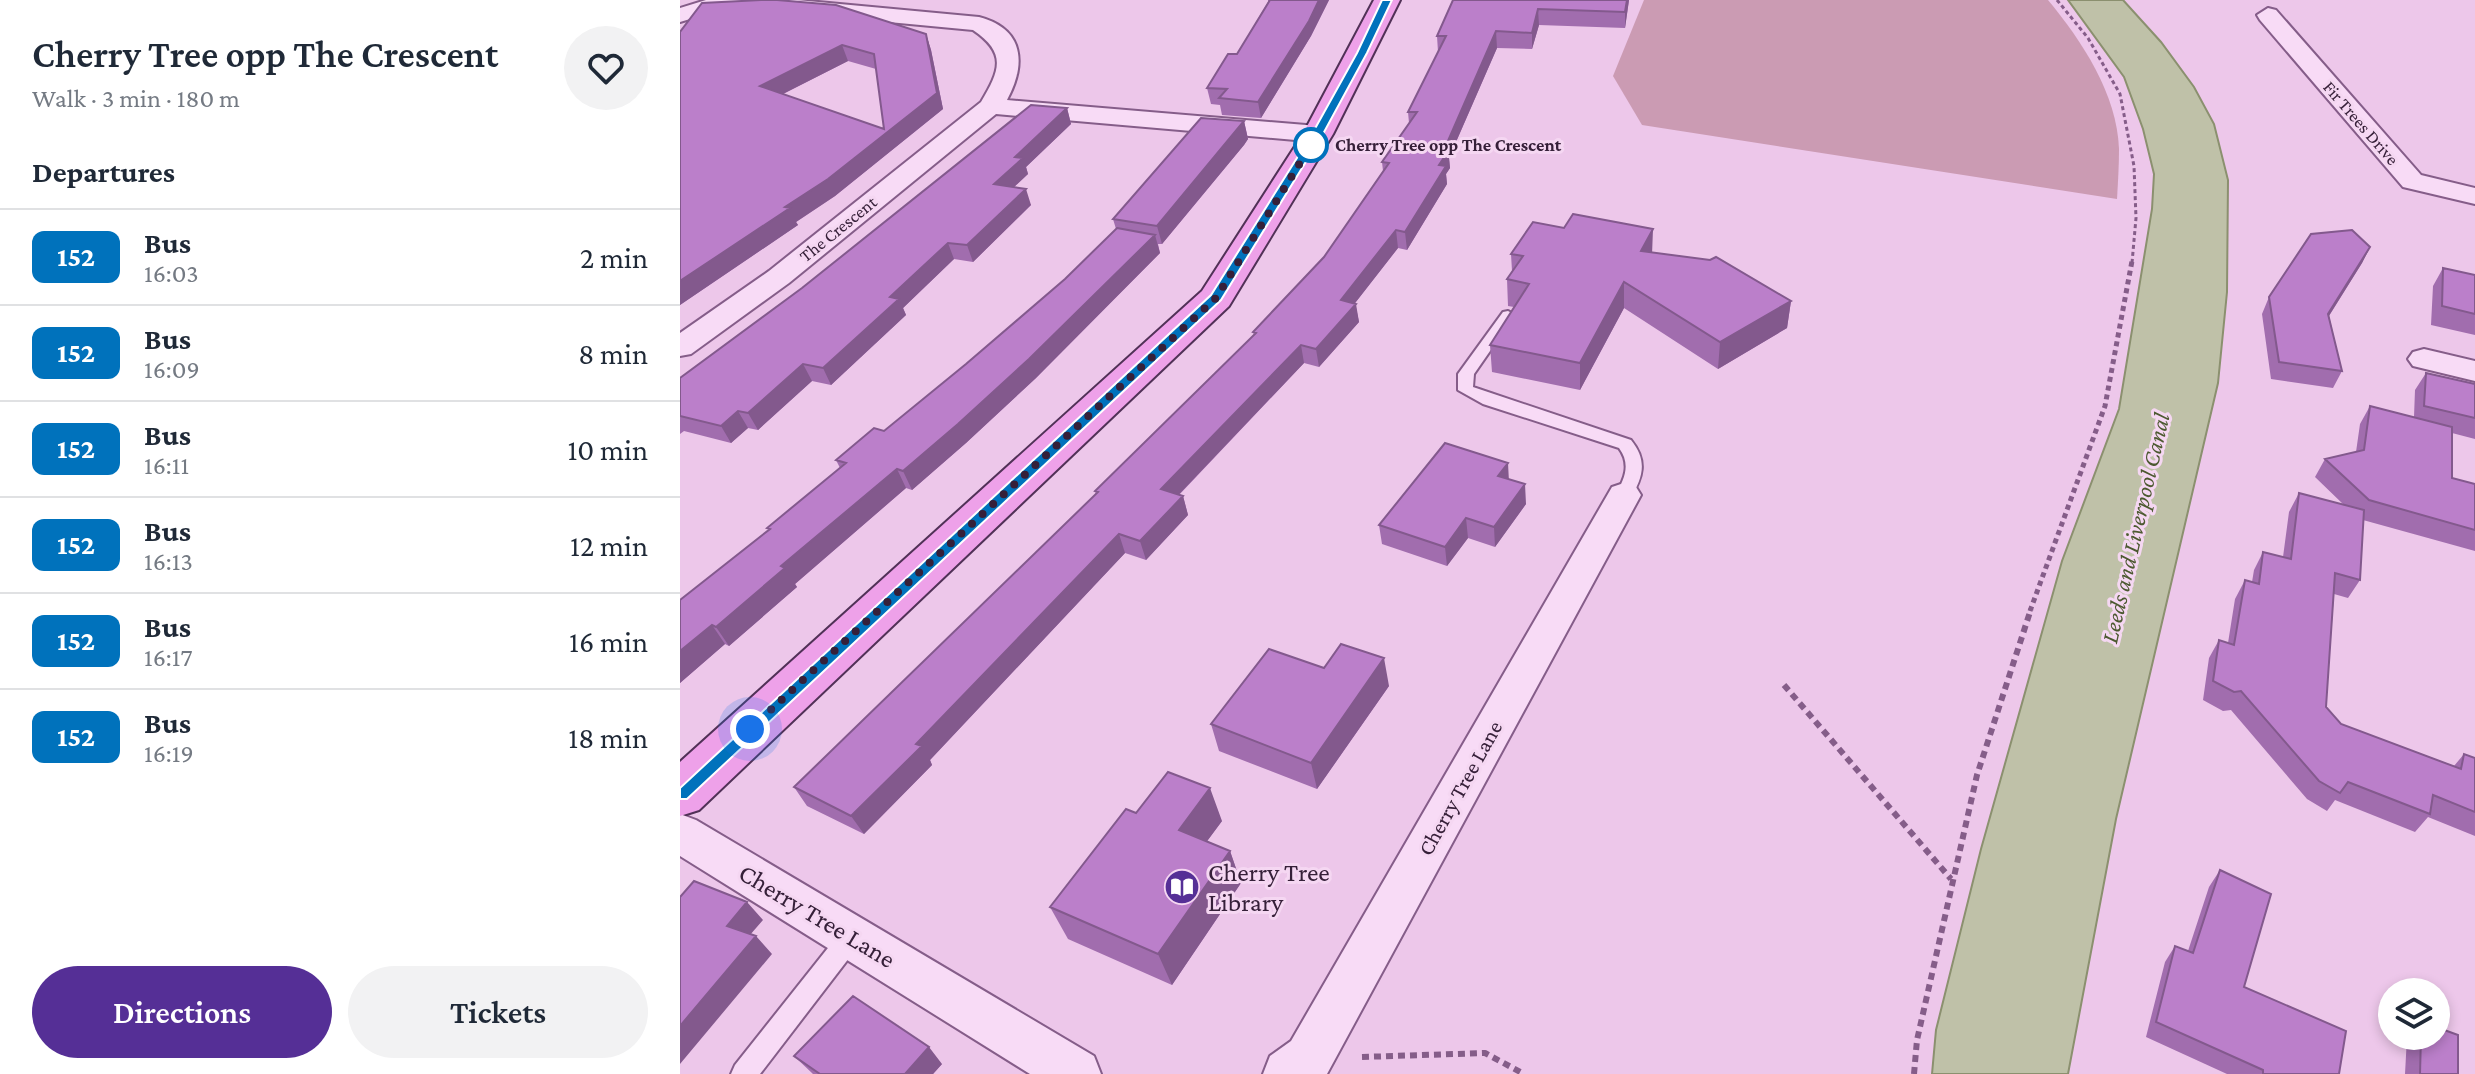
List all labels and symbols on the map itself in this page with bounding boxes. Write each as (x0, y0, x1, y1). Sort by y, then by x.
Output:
street label: Fir Trees Drive (2319, 77, 2403, 169)
marker: Cherry Tree opp The Crescent (1294, 128, 1328, 162)
place label: Cherry Tree opp The Crescent (1335, 135, 1562, 155)
street label: The Crescent (795, 191, 881, 266)
water label: Leeds and Liverpool Canal (2095, 409, 2175, 646)
your location (730, 709, 770, 749)
street label: Cherry Tree Lane (1413, 716, 1507, 860)
street label: Cherry Tree Lane (734, 858, 900, 974)
place label: Cherry Tree Library (1208, 858, 1330, 917)
library icon: Cherry Tree Library (1163, 868, 1201, 906)

